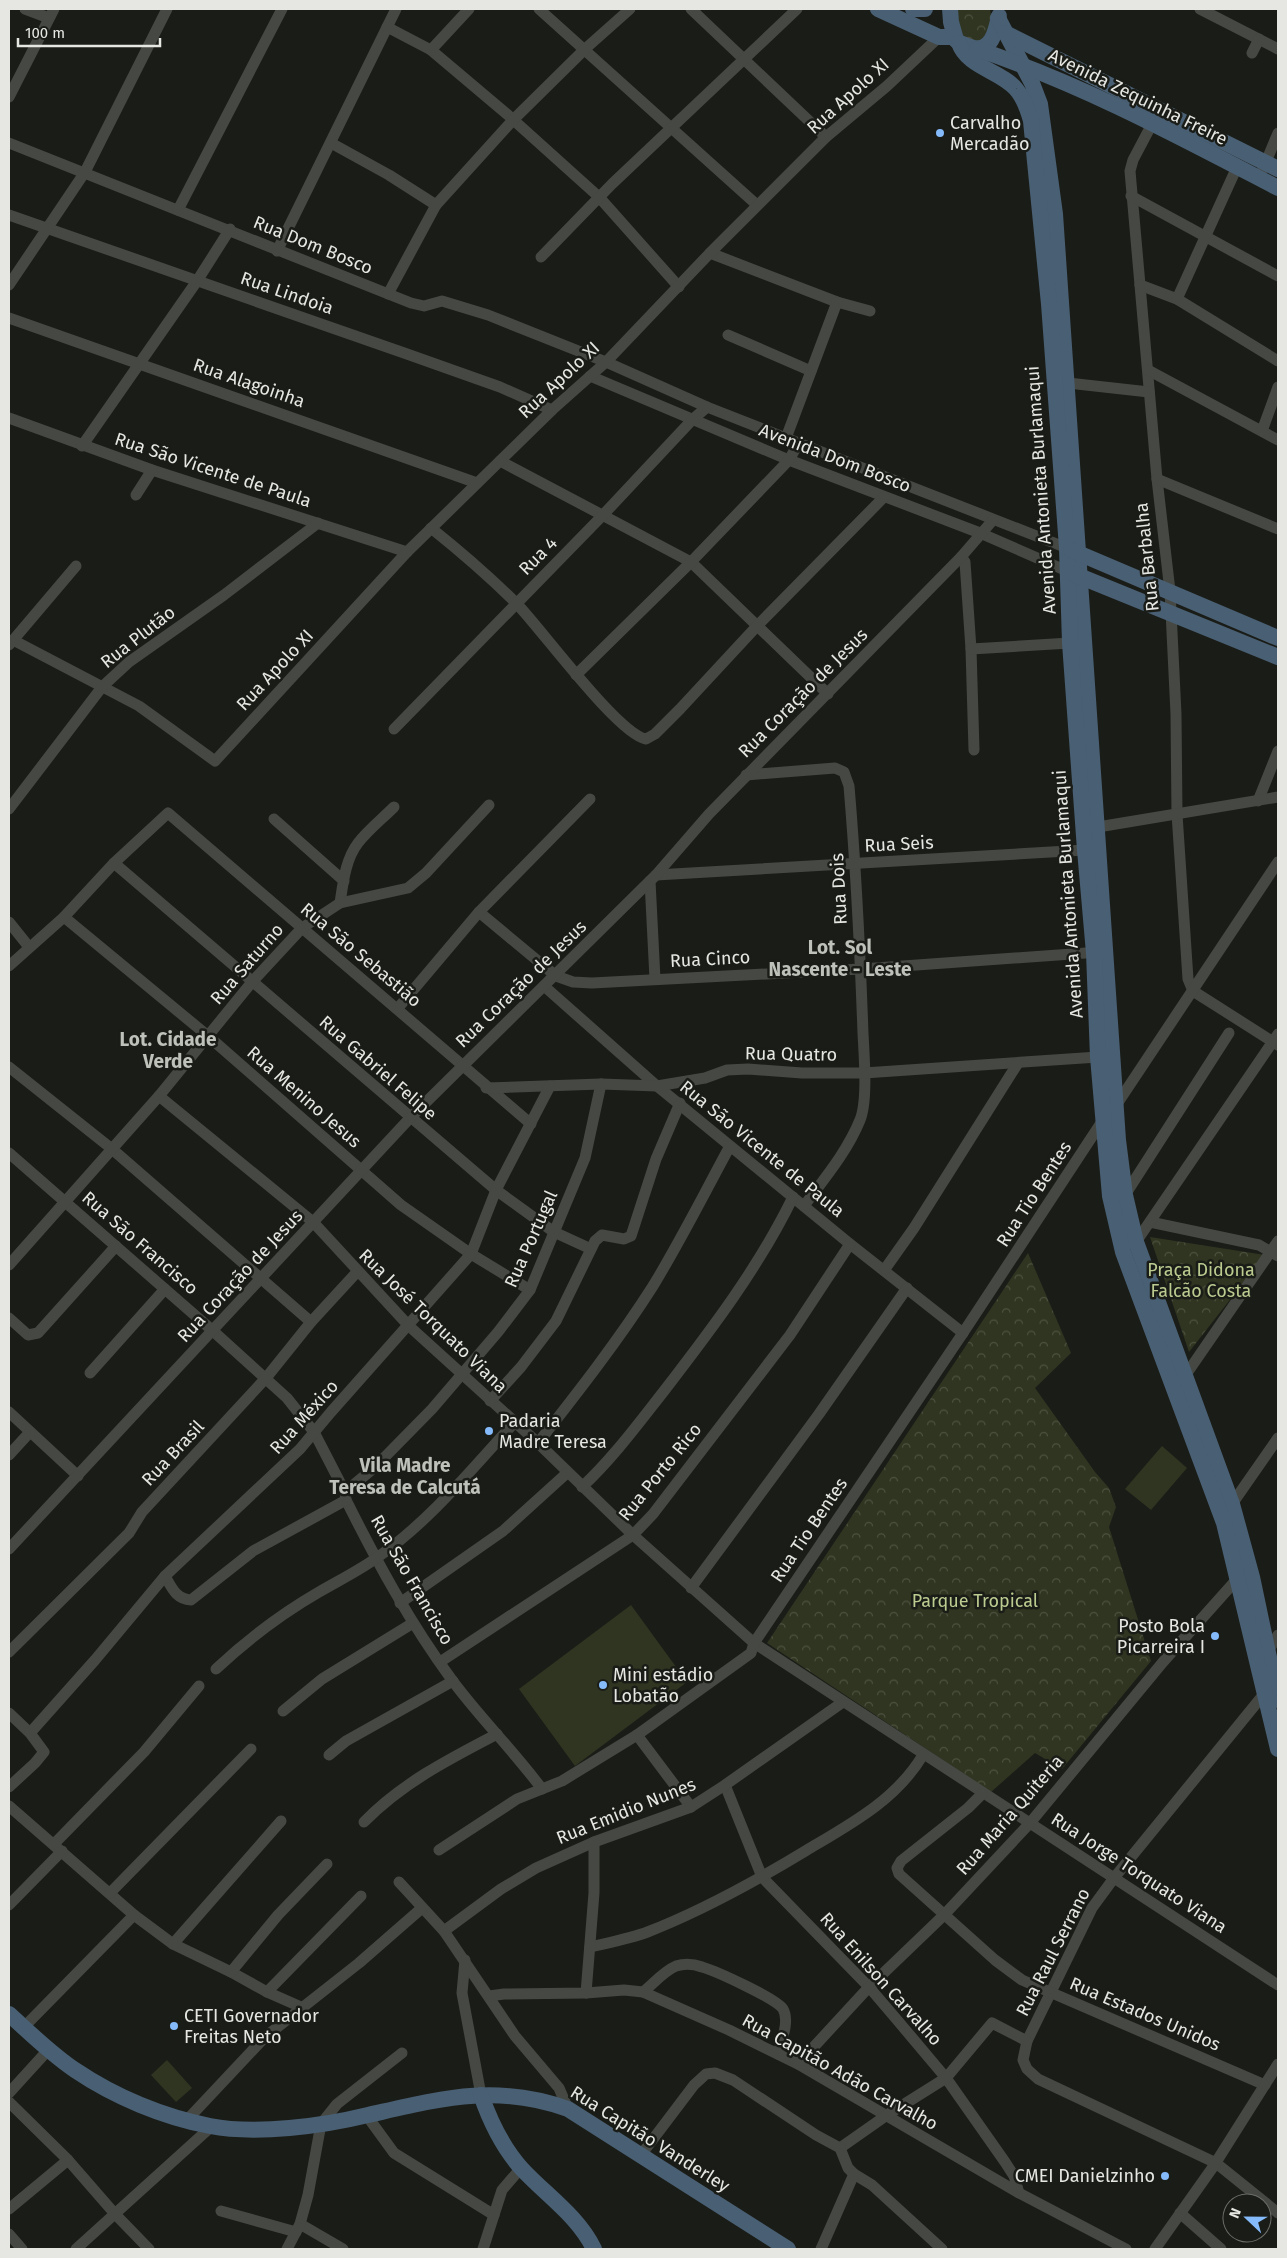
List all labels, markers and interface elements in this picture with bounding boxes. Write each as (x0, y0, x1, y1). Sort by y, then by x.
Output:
scale bar (18, 15, 160, 47)
text: 100 m (25, 24, 65, 42)
street label: Avenida Zequinha Freire (1045, 44, 1231, 150)
street label: Rua Apolo XI (802, 53, 894, 139)
place label: Carvalho Mercadão (950, 112, 1030, 155)
marker: Carvalho Mercadão (934, 127, 946, 139)
street label: Rua Dom Bosco (250, 211, 376, 279)
street label: Rua Lindoia (238, 267, 336, 319)
street label: Rua Apolo XI (514, 337, 604, 423)
street label: Rua Alagoinha (190, 354, 308, 412)
street label: Avenida Antonieta Burlamaqui (1021, 365, 1061, 615)
street label: Avenida Dom Bosco (756, 419, 914, 497)
street label: Rua São Vicente de Paula (112, 428, 314, 512)
street label: Rua Barbalha (1130, 501, 1164, 613)
street label: Rua 4 (514, 532, 562, 580)
street label: Rua Plutão (96, 601, 180, 673)
street label: Rua Coração de Jesus (734, 624, 872, 762)
street label: Rua Apolo XI (232, 625, 318, 715)
street label: Avenida Antonieta Burlamaqui (1048, 769, 1088, 1019)
street label: Rua Seis (864, 831, 934, 857)
street label: Rua Dois (826, 853, 852, 925)
street label: Rua São Sebastião (296, 898, 426, 1012)
street label: Rua Coração de Jesus (451, 916, 591, 1052)
street label: Rua Saturno (206, 919, 288, 1009)
district label: Lot. Sol Nascente - Leste (769, 936, 911, 981)
street label: Rua Cinco (669, 946, 751, 972)
street label: Rua Gabriel Felipe (315, 1011, 441, 1125)
district label: Lot. Cidade Verde (120, 1028, 216, 1073)
street label: Rua Menino Jesus (243, 1042, 365, 1152)
street label: Rua Quatro (745, 1042, 837, 1066)
street label: Rua São Vicente de Paula (675, 1076, 849, 1222)
street label: Rua Tio Bentes (992, 1137, 1076, 1251)
street label: Rua São Francisco (77, 1187, 203, 1299)
street label: Rua Portugal (500, 1187, 562, 1291)
street label: Rua Coração de Jesus (173, 1205, 307, 1347)
street label: Rua José Torquato Viana (354, 1244, 512, 1398)
park label: Praça Didona Falcão Costa (1147, 1259, 1255, 1302)
street label: Rua México (265, 1375, 343, 1459)
place label: Padaria Madre Teresa (499, 1410, 607, 1453)
street label: Rua Brasil (137, 1416, 209, 1490)
street label: Rua Porto Rico (614, 1419, 706, 1525)
marker: Padaria Madre Teresa (483, 1425, 495, 1437)
district label: Vila Madre Teresa de Calcutá (329, 1454, 481, 1499)
street label: Rua Tio Bentes (766, 1474, 852, 1586)
street label: Rua São Francisco (366, 1511, 458, 1649)
park label: Parque Tropical (912, 1590, 1038, 1612)
place label: Posto Bola Picarreira I (1117, 1615, 1205, 1658)
marker: Posto Bola Picarreira I (1209, 1630, 1221, 1642)
place label: Mini estádio Lobatão (613, 1664, 713, 1707)
marker: Mini estádio Lobatão (597, 1679, 609, 1691)
street label: Rua Maria Quiteria (952, 1750, 1068, 1880)
street label: Rua Emidio Nunes (553, 1773, 699, 1849)
street label: Rua Jorge Torquato Viana (1047, 1808, 1231, 1938)
street label: Rua Raul Serrano (1011, 1884, 1095, 2020)
street label: Rua Enilson Carvalho (815, 1908, 947, 2050)
street label: Rua Estados Unidos (1066, 1972, 1224, 2056)
place label: CETI Governador Freitas Neto (184, 2005, 319, 2048)
street label: Rua Capitão Adão Carvalho (738, 2009, 942, 2135)
marker: CETI Governador Freitas Neto (168, 2020, 180, 2032)
street label: Rua Capitão Vanderley (566, 2081, 734, 2197)
place label: CMEI Danielzinho (1015, 2165, 1155, 2187)
marker: CMEI Danielzinho (1159, 2170, 1171, 2182)
north arrow (1222, 2193, 1272, 2243)
text: N (1226, 2206, 1245, 2221)

